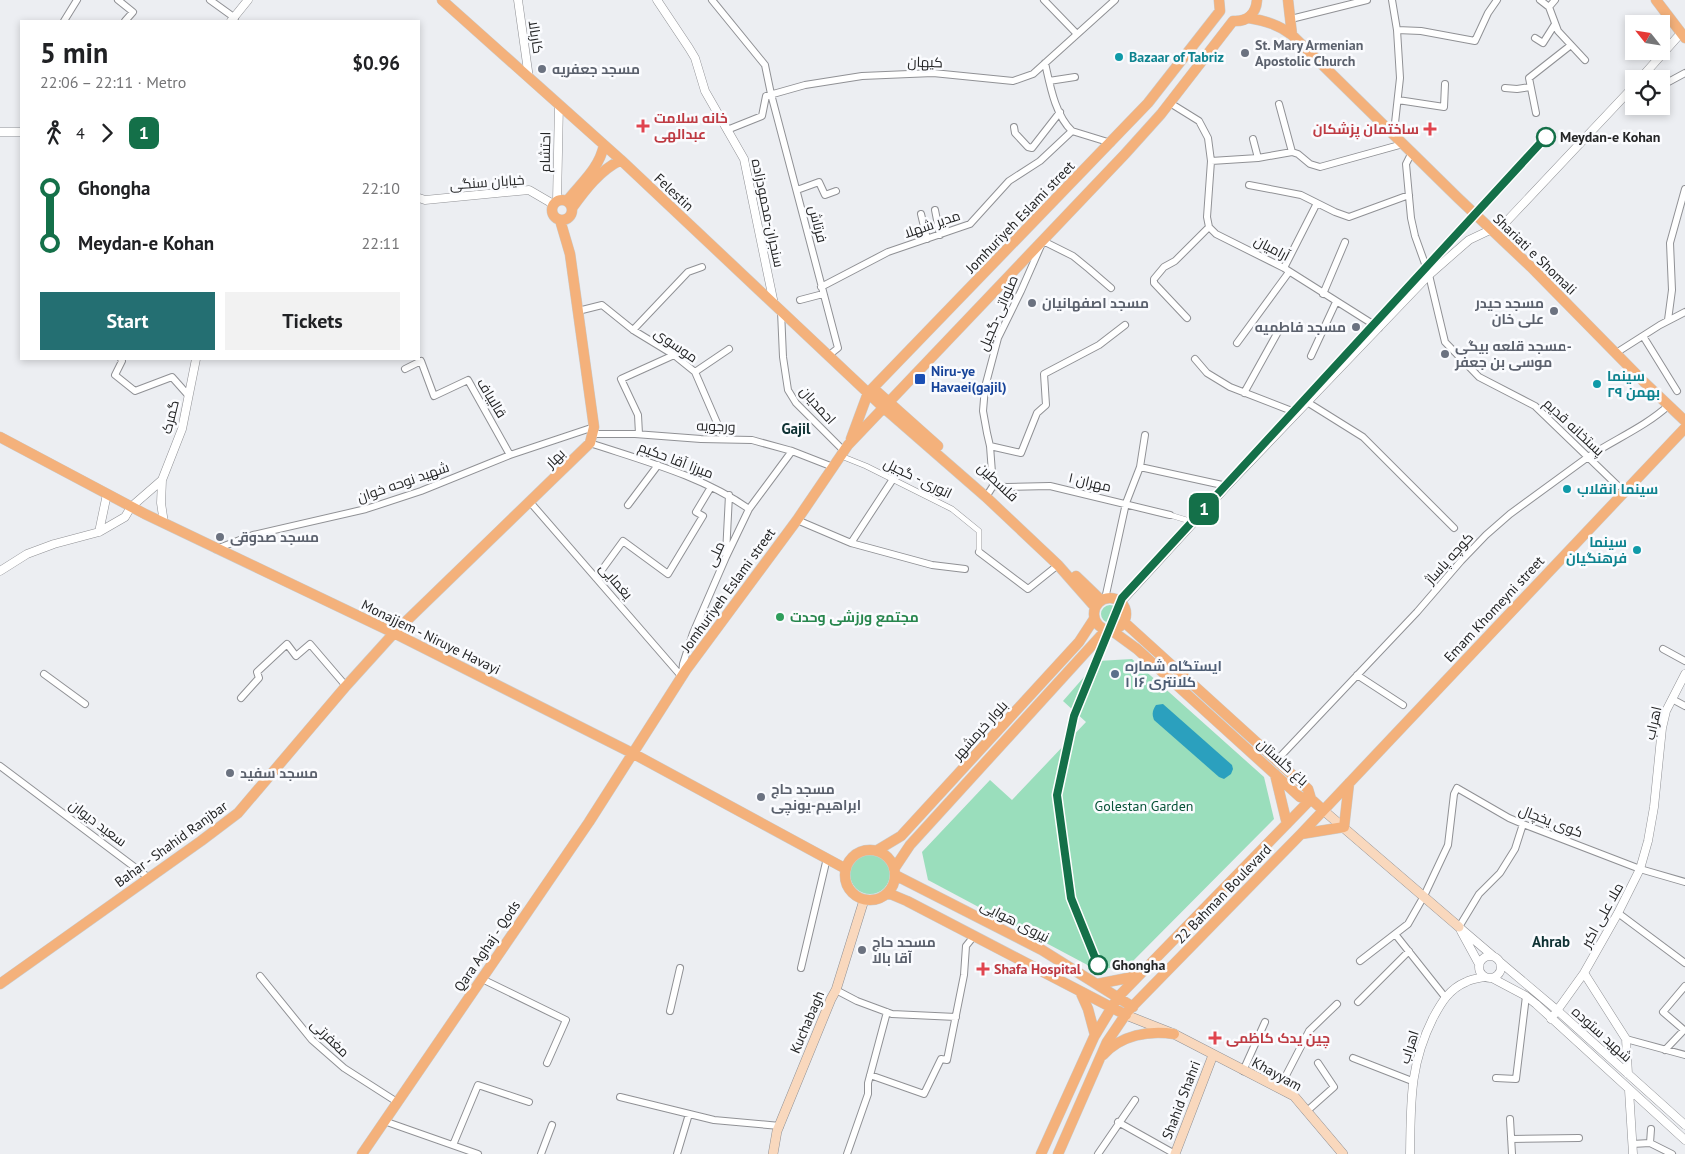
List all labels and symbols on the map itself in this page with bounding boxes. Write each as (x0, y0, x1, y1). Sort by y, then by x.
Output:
north arrow (1625, 15, 1670, 60)
street label: کاربالا (524, 19, 548, 55)
place label: St. Mary Armenian Apostolic Church (1255, 36, 1363, 70)
marker: St. Mary Armenian Apostolic Church (1239, 47, 1251, 59)
place label: Bazaar of Tabriz (1129, 48, 1224, 66)
marker: Bazaar of Tabriz (1113, 51, 1125, 63)
street label: کیهان (907, 53, 943, 71)
place label: مسجد جعفریه (552, 60, 640, 78)
marker: مسجد جعفریه (536, 63, 548, 75)
place label: خانه سلامت عبدالهی (654, 109, 728, 143)
marker: خانه سلامت عبدالهی (636, 119, 650, 133)
place label: ساختمان پزشکان (1313, 120, 1419, 140)
marker: ساختمان پزشکان (1423, 122, 1437, 136)
marker: Meydan-e Kohan (1536, 127, 1556, 147)
place label: Meydan-e Kohan (1560, 128, 1660, 146)
street label: احتشام (536, 132, 555, 172)
street label: سنجران-محمودزاده (748, 157, 788, 269)
street label: Jomhuriyeh Eslami street (961, 157, 1078, 278)
street label: Felestin (650, 169, 698, 215)
street label: خیابان سنگی (449, 170, 525, 194)
street label: فرتاش (805, 204, 831, 244)
street label: مدیر شهلا (901, 206, 963, 242)
street label: Shariati e Shomali (1489, 210, 1581, 298)
street label: آرامیان (1251, 231, 1293, 265)
street label: صلواتی-گجیل (974, 272, 1022, 354)
place label: مسجد اصفهانیان (1042, 294, 1149, 312)
place label: مسجد حیدر علی خان (1474, 294, 1544, 328)
marker: مسجد اصفهانیان (1026, 297, 1038, 309)
marker: مسجد حیدر علی خان (1548, 305, 1560, 317)
place label: مسجد فاطمیه (1255, 318, 1346, 336)
marker: مسجد فاطمیه (1350, 321, 1362, 333)
street label: موسوی (651, 323, 701, 367)
place label: مسجد قلعه بیگی- موسی بن جعفر (1454, 337, 1572, 371)
marker: مسجد قلعه بیگی- موسی بن جعفر (1439, 348, 1451, 360)
place label: Niru-ye Havaei(gajil) (931, 362, 1007, 396)
place label: سینما ۲۹ بهمن (1607, 367, 1660, 401)
marker: Niru-ye Havaei(gajil) (913, 372, 927, 386)
street label: قالیباف (473, 375, 511, 421)
marker: سینما ۲۹ بهمن (1591, 378, 1603, 390)
street label: احمدیان (796, 382, 840, 428)
street label: پستخانه قدیم (1539, 394, 1608, 461)
street label: گمرک (157, 398, 183, 436)
street label: ورجویه (696, 416, 736, 436)
district label: Gajil (781, 419, 811, 438)
street label: میرزا آقا حکیم (636, 437, 716, 483)
street label: بهار (541, 444, 569, 472)
street label: انوری - گجیل (881, 454, 955, 502)
street label: شهید نوحه خوان (354, 458, 452, 506)
street label: فلسطین (974, 459, 1022, 505)
street label: مهران ۱ (1067, 468, 1113, 496)
place label: سینما انقلاب (1577, 480, 1658, 498)
marker: سینما انقلاب (1561, 483, 1573, 495)
line badge: 1 (1188, 493, 1220, 525)
street label: Jomhuriyeh Eslami street (676, 524, 779, 656)
place label: مسجد صدوقی (230, 528, 319, 546)
street label: کوچه پاساژ (1420, 528, 1478, 589)
marker: مسجد صدوقی (214, 531, 226, 543)
place label: سینما فرهنگیان (1566, 533, 1627, 567)
street label: ملی (702, 539, 728, 569)
marker: سینما فرهنگیان (1631, 544, 1643, 556)
street label: Emam Khomeyni street (1440, 552, 1548, 666)
street label: یغمایی (595, 559, 637, 603)
street label: Monajjem - Niruye Havayi (359, 595, 503, 679)
place label: مجتمع ورزشی وحدت (790, 608, 919, 627)
marker: مجتمع ورزشی وحدت (774, 611, 786, 623)
place label: ایستگاه شماره ۱ کلانتری ۱۶ (1125, 657, 1222, 691)
marker: ایستگاه شماره ۱ کلانتری ۱۶ (1109, 668, 1121, 680)
street label: بلوار خرمشهر (948, 697, 1011, 764)
street label: اهراب (1640, 704, 1666, 742)
street label: باغ گلستان (1254, 734, 1312, 790)
place label: مسجد سفید (240, 764, 318, 782)
marker: مسجد سفید (224, 767, 236, 779)
place label: مسجد حاج ابراهیم-یونچی (771, 780, 861, 816)
marker: مسجد حاج ابراهیم-یونچی (755, 791, 767, 803)
street label: سعید دیوان (66, 795, 130, 851)
street label: Bahar - Shahid Ranjbar (111, 797, 231, 891)
park label: Golestan Garden (1095, 797, 1193, 815)
street label: کوی یخچال (1516, 801, 1586, 842)
street label: 22 Bahman Boulevard (1171, 840, 1275, 948)
street label: ملا علی اکبر (1576, 879, 1627, 952)
street label: نیروی هوایی (977, 896, 1053, 946)
street label: Qara Aghaj - Qods (450, 897, 524, 995)
district label: Ahrab (1532, 932, 1570, 951)
place label: مسجد حاج آقا بالا (872, 933, 936, 967)
marker: مسجد حاج آقا بالا (856, 944, 868, 956)
marker: Ghongha (1088, 955, 1108, 975)
place label: Ghongha (1112, 956, 1165, 974)
place label: Shafa Hospital (994, 960, 1082, 978)
marker: Shafa Hospital (976, 962, 990, 976)
street label: Kuchabagh (786, 988, 828, 1056)
street label: شهید ستوده (1568, 1002, 1636, 1066)
street label: مغفرتی (307, 1015, 353, 1061)
street label: اهراب (1395, 1028, 1423, 1066)
place label: چین یدک کاظمی (1226, 1029, 1330, 1049)
marker: چین یدک کاظمی (1208, 1031, 1222, 1045)
street label: Khayyam (1249, 1053, 1305, 1095)
street label: Shahid Shahri (1158, 1058, 1204, 1142)

